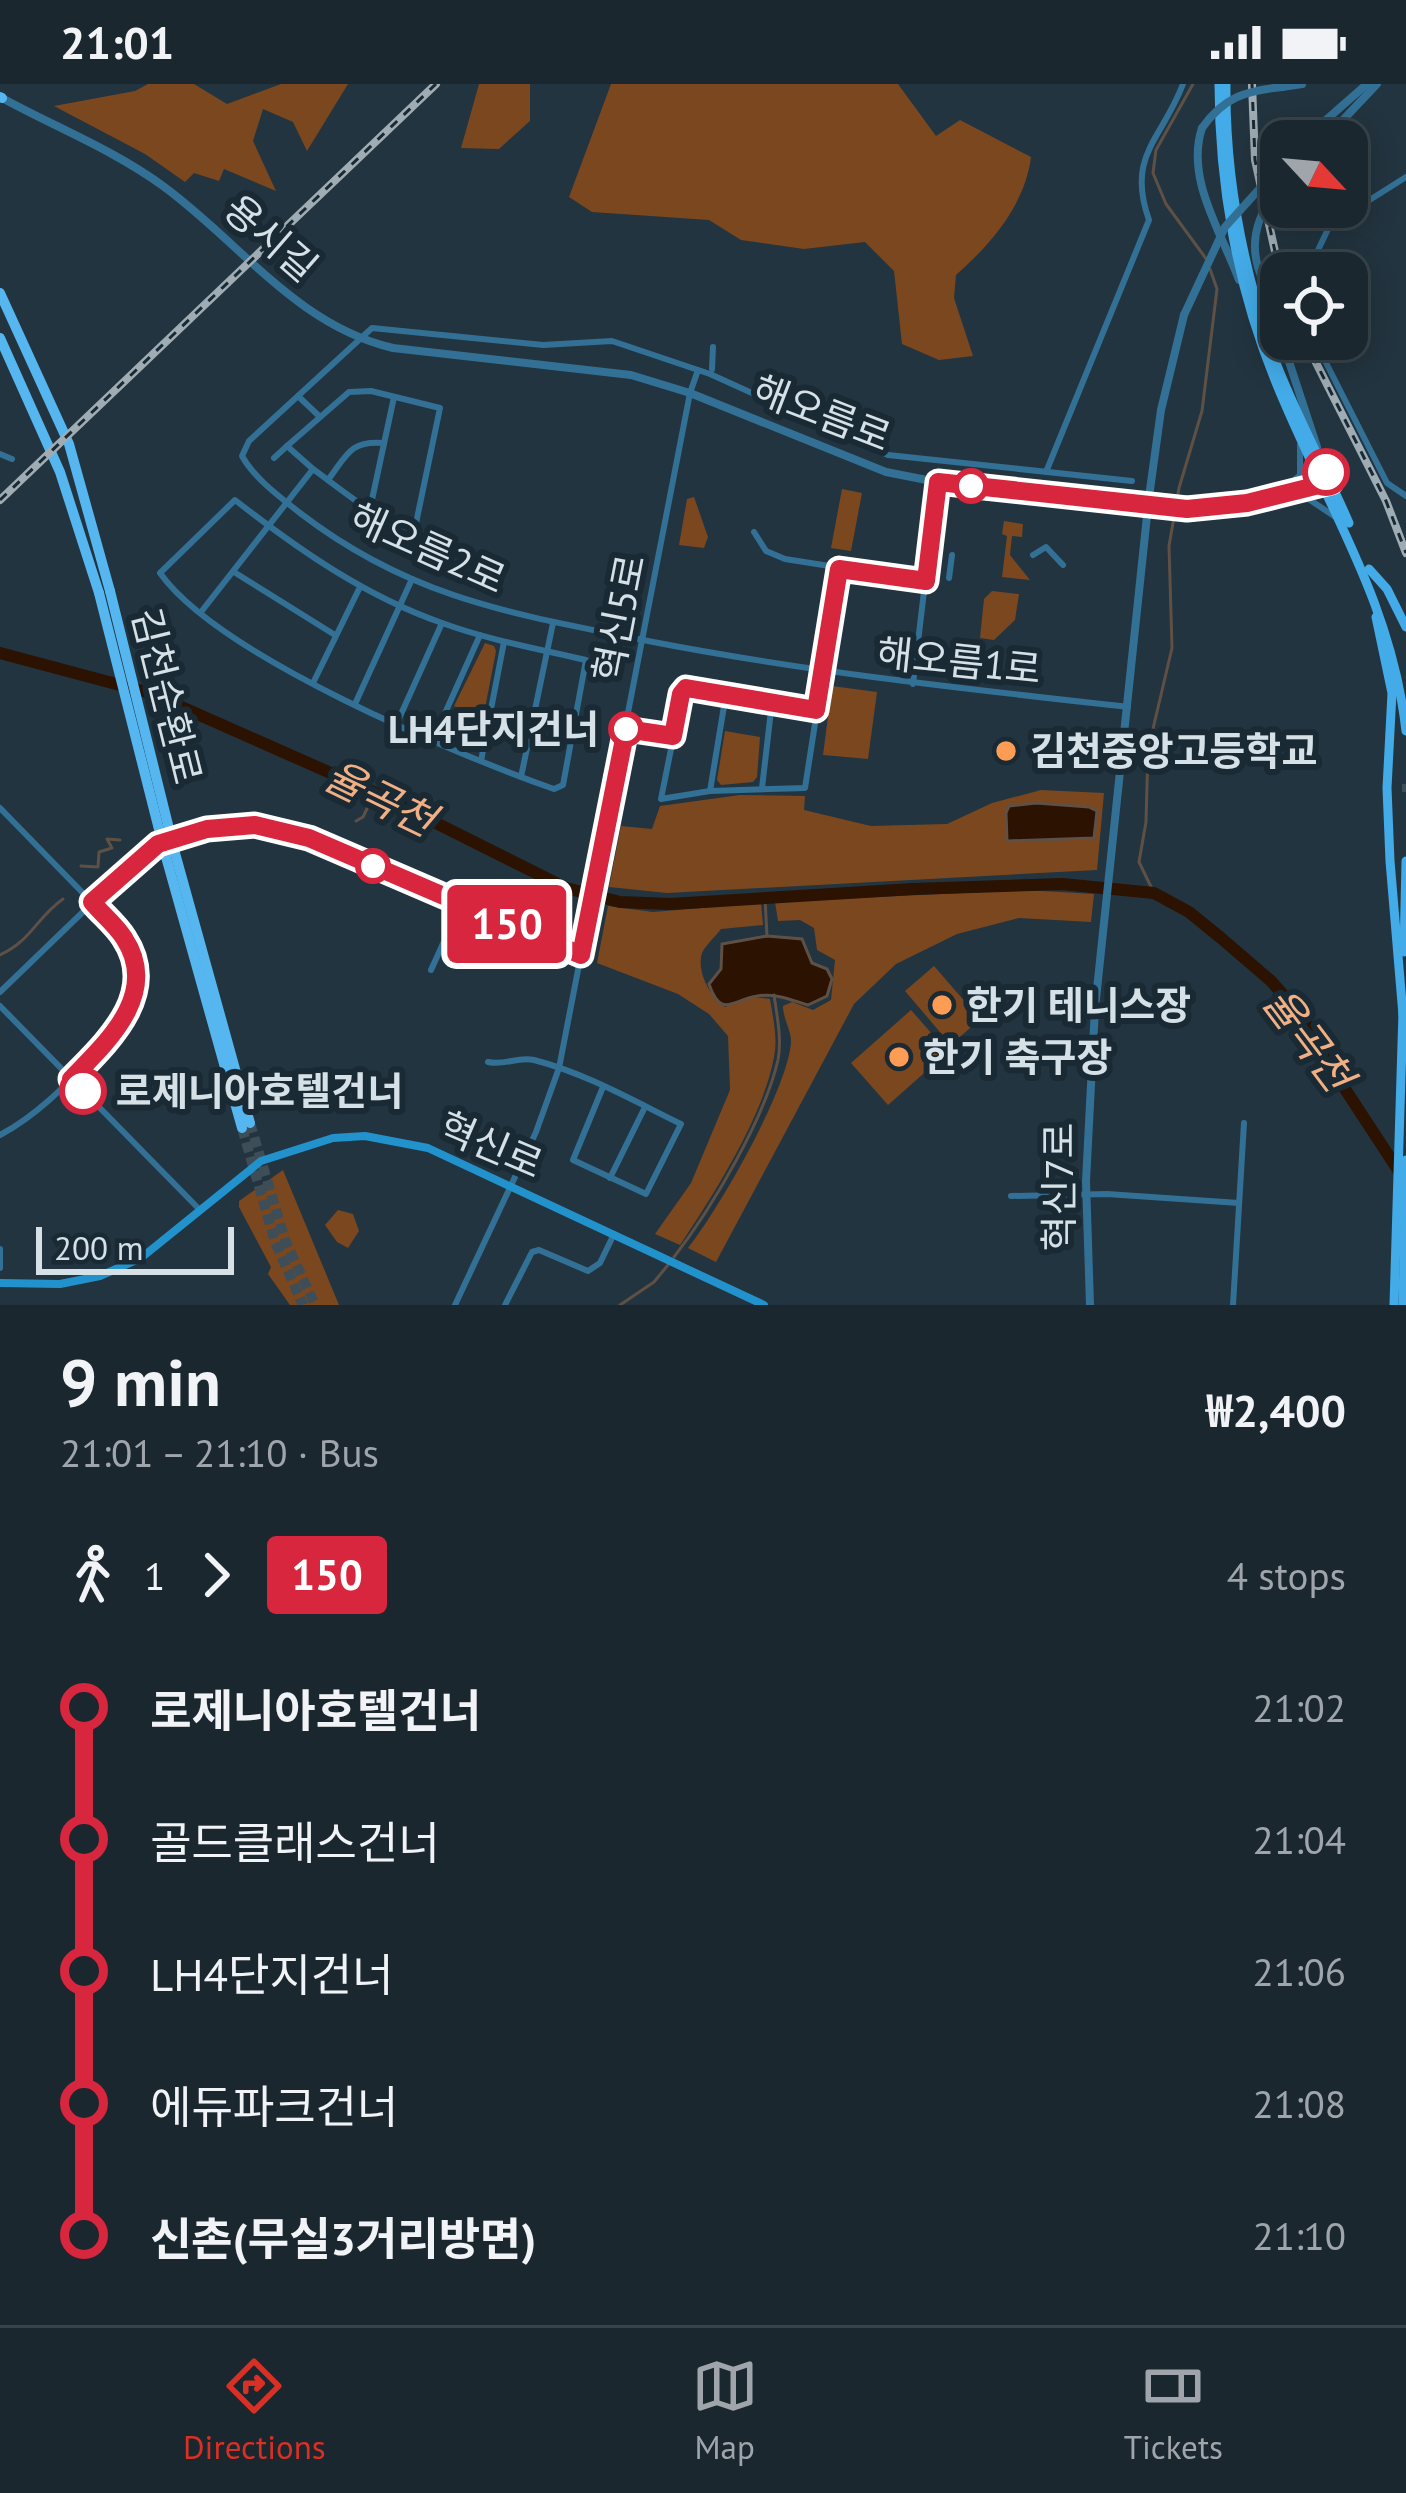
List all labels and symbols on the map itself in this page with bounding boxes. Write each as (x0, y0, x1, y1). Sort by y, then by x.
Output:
north arrow (1260, 120, 1368, 228)
street label: 용시길 (214, 183, 329, 292)
street label: 해오름로 (746, 363, 898, 462)
unlabelled marker (1304, 450, 1348, 494)
unlabelled marker (955, 470, 987, 502)
street label: 해오름2로 (343, 491, 514, 604)
street label: 혁신5로 (581, 550, 656, 686)
street label: 김천순환로 (121, 603, 214, 789)
street label: 해오름1로 (874, 627, 1044, 694)
place label: LH4단지건너 (388, 703, 599, 754)
marker: LH4단지건너 (610, 713, 642, 745)
place label: 김천중앙고등학교 (1030, 725, 1317, 776)
marker: 김천중앙고등학교 (993, 738, 1019, 764)
water label: 율곡천 (316, 747, 448, 850)
unlabelled marker (357, 850, 389, 882)
line badge: 150 (438, 885, 576, 963)
water label: 율곡천 (1252, 976, 1368, 1105)
place label: 한기 테니스장 (966, 979, 1191, 1030)
marker: 한기 테니스장 (929, 992, 955, 1018)
place label: 한기 축구장 (923, 1031, 1112, 1082)
marker: 한기 축구장 (886, 1044, 912, 1070)
place label: 로제니아호텔건너 (116, 1065, 403, 1116)
marker: 로제니아호텔건너 (61, 1069, 105, 1113)
street label: 혁신로 (432, 1100, 551, 1189)
street label: 혁신7로 (1033, 1123, 1084, 1251)
scale bar (36, 1221, 234, 1274)

